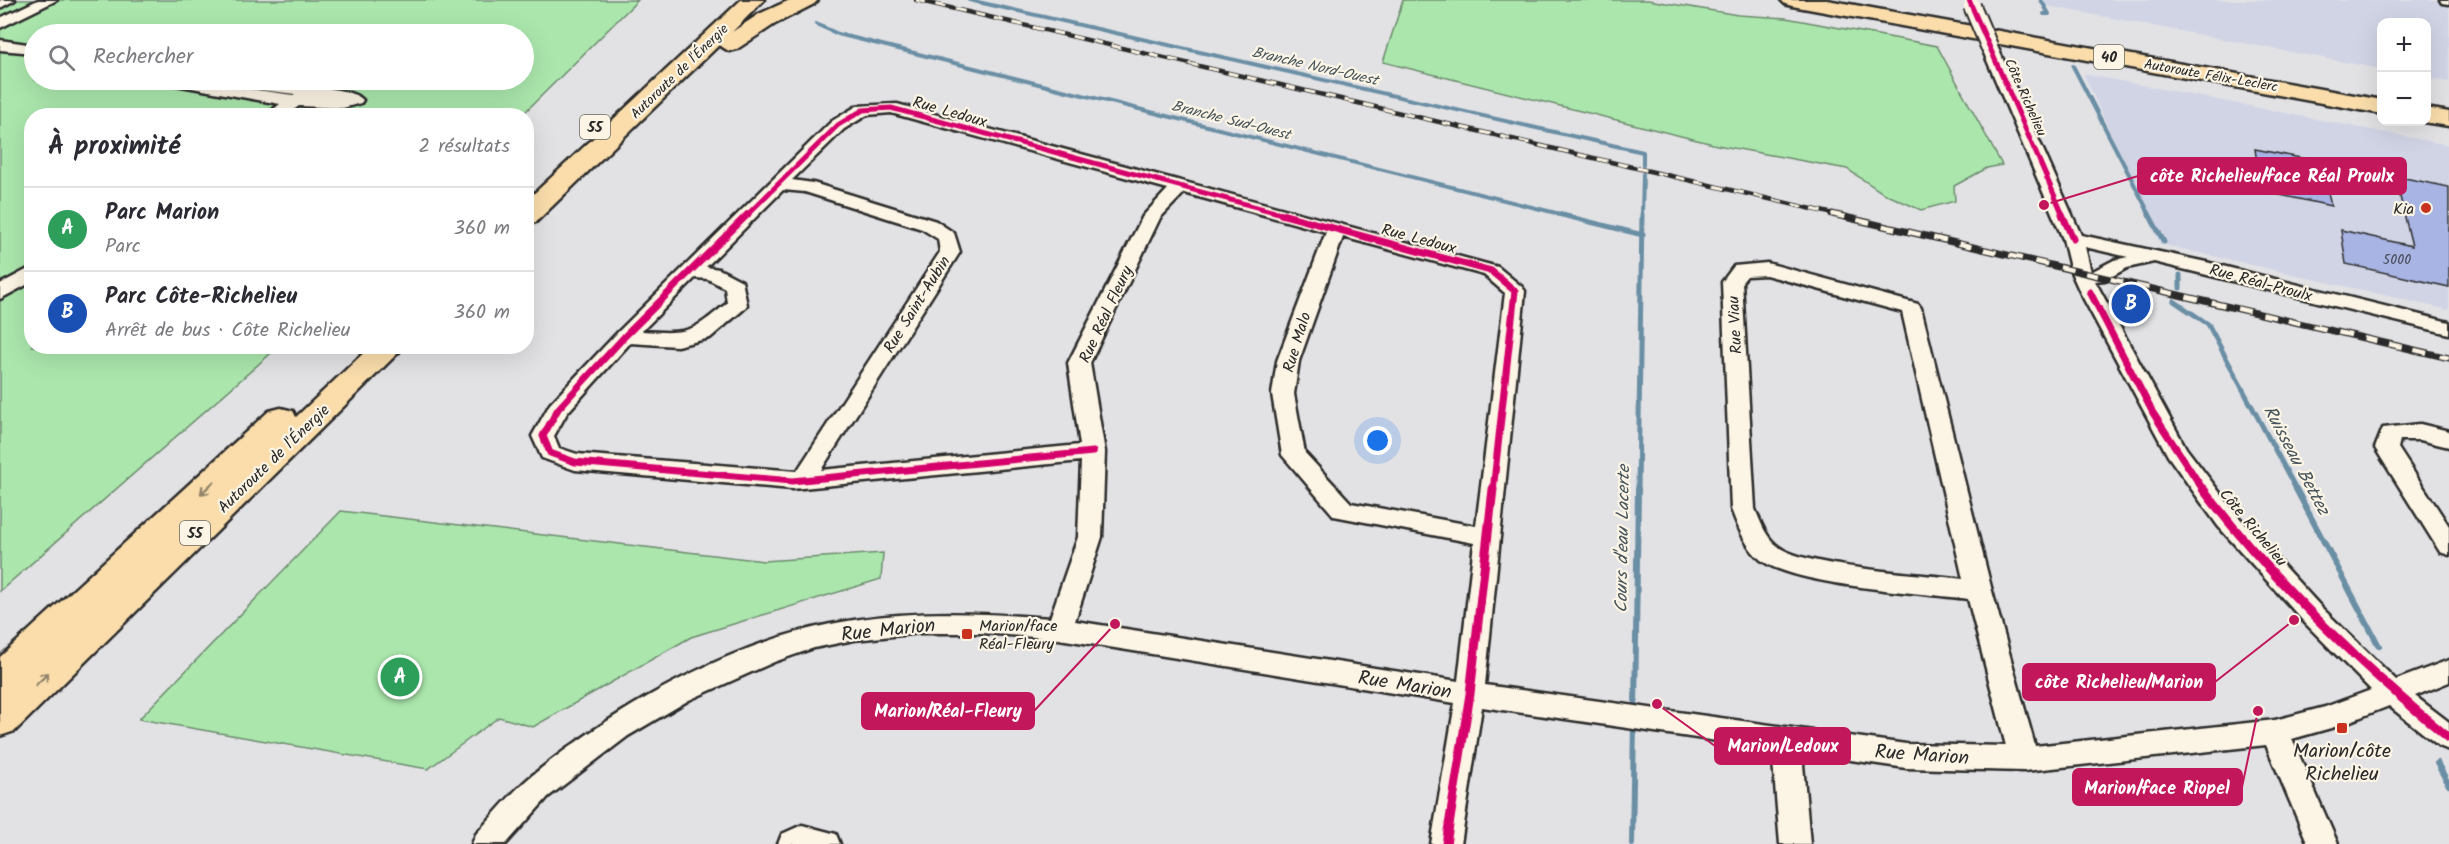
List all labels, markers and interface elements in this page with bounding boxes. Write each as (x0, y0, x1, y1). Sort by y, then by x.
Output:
street label: Autoroute de l'Énergie (626, 18, 734, 125)
map controls (2377, 18, 2431, 126)
button: + (2377, 18, 2431, 72)
search box (24, 24, 534, 90)
text: Rechercher (93, 40, 193, 75)
icon: search (45, 41, 78, 74)
water label: Branche Nord-Ouest (1249, 41, 1382, 94)
road number: 40 (2094, 45, 2124, 69)
street label: Autoroute Félix-Leclerc (2142, 53, 2279, 99)
street label: Côte Richelieu (1998, 55, 2052, 140)
button: − (2377, 72, 2431, 126)
street label: Rue Ledoux (909, 90, 991, 135)
water label: Branche Sud-Ouest (1169, 95, 1295, 148)
road number: 55 (580, 115, 610, 139)
text: À proximité (48, 126, 180, 168)
text: 2 résultats (419, 131, 510, 163)
callout: côte Richelieu/face Réal Proulx (2138, 158, 2406, 194)
text: côte Richelieu/face Réal Proulx (2150, 163, 2395, 192)
text: Parc Marion (105, 196, 219, 231)
place label: Kia (2393, 197, 2414, 222)
marker: Kia (2419, 201, 2433, 215)
text: A (61, 213, 74, 245)
text: 360 m (454, 213, 510, 245)
street label: Rue Ledoux (1378, 217, 1460, 262)
text: Parc (105, 231, 141, 263)
house number: 5000 (2383, 249, 2411, 271)
street label: Rue Saint-Aubin (877, 251, 957, 358)
street label: Rue Réal-Proulx (2206, 258, 2316, 309)
street label: Rue Réal Fleury (1073, 261, 1140, 367)
text: Parc Côte-Richelieu (105, 280, 297, 315)
pin: B (2112, 282, 2150, 326)
street label: Rue Viau (1721, 295, 1750, 355)
text: B (61, 297, 74, 329)
text: 360 m (454, 297, 510, 329)
street label: Rue Malo (1276, 309, 1318, 376)
text: Arrêt de bus · Côte Richelieu (105, 315, 350, 347)
street label: Autoroute de l'Énergie (212, 399, 336, 519)
water label: Ruisseau Bettez (2255, 401, 2338, 523)
your location (1363, 426, 1392, 455)
water label: Cours d'eau Lacerte (1608, 463, 1639, 613)
one-way arrow (200, 481, 215, 495)
street label: Côte Richelieu (2213, 483, 2293, 573)
road number: 55 (180, 521, 210, 545)
street label: Rue Marion (839, 610, 937, 652)
place label: Marion/face Réal-Fleury (979, 614, 1058, 657)
marker: Marion/face Réal-Fleury (960, 627, 974, 641)
pin: A (380, 654, 420, 700)
street label: Rue Marion (1355, 663, 1454, 709)
callout: côte Richelieu/Marion (2023, 664, 2215, 700)
text: côte Richelieu/Marion (2035, 669, 2203, 698)
one-way arrow (35, 671, 50, 686)
callout: Marion/Réal-Fleury (862, 693, 1034, 729)
text: Marion/Réal-Fleury (874, 698, 1022, 727)
marker: Marion/côte Richelieu (2335, 721, 2349, 735)
callout: Marion/Ledoux (1715, 728, 1850, 764)
text: Marion/Ledoux (1727, 733, 1839, 762)
place label: Marion/côte Richelieu (2293, 736, 2391, 791)
street label: Rue Marion (1874, 737, 1970, 775)
callout: Marion/face Riopel (2073, 769, 2242, 805)
text: Marion/face Riopel (2084, 775, 2230, 804)

